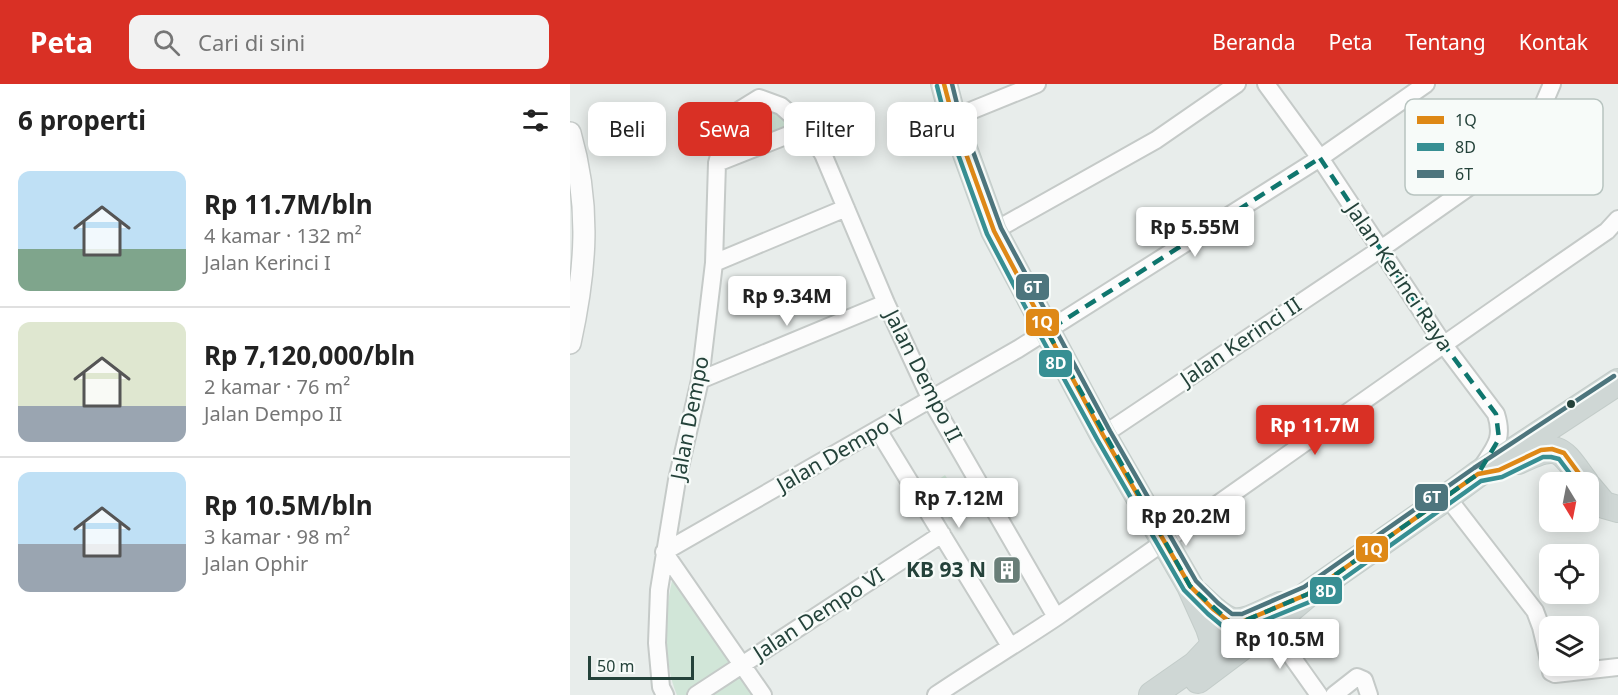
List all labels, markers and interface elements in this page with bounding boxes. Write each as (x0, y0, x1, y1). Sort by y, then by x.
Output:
search box (129, 15, 549, 69)
text: Peta (30, 23, 93, 61)
icon: search (150, 26, 183, 59)
text: Cari di sini (198, 27, 305, 57)
text: Beranda (1212, 28, 1296, 56)
text: Peta (1329, 28, 1372, 56)
text: Tentang (1405, 28, 1486, 56)
text: Kontak (1519, 28, 1588, 56)
legend (1405, 99, 1603, 195)
text: 6 properti (18, 102, 146, 138)
chip: Beli (588, 102, 666, 156)
chip: Sewa (678, 102, 772, 156)
chip: Filter (784, 102, 875, 156)
chip: Baru (887, 102, 977, 156)
icon: filters (519, 104, 552, 137)
text: 1Q (1455, 109, 1477, 131)
text: 8D (1455, 136, 1476, 158)
text: 6T (1455, 163, 1473, 185)
text: Rp 11.7M/bln (204, 186, 373, 222)
icon: home (66, 195, 138, 267)
street label: Jalan Kerinci Raya (1339, 195, 1460, 356)
pin: Rp 5.55M (1133, 207, 1257, 258)
text: Rp 5.55M (1150, 213, 1240, 240)
text: 4 kamar · 132 m² (204, 222, 362, 249)
text: Jalan Kerinci I (204, 249, 331, 276)
line badge: 6T (1015, 273, 1050, 301)
pin: Rp 9.34M (725, 276, 849, 327)
text: 6T (1024, 276, 1042, 298)
text: Rp 9.34M (742, 282, 832, 309)
street label: Jalan Kerinci II (1173, 290, 1306, 393)
street label: Jalan Dempo II (878, 303, 969, 447)
line badge: 1Q (1025, 308, 1060, 337)
text: 1Q (1031, 311, 1053, 333)
text: Rp 7,120,000/bln (204, 337, 415, 373)
icon: home (66, 346, 138, 418)
line badge: 8D (1038, 349, 1073, 378)
text: 8D (1046, 352, 1066, 374)
street label: Jalan Dempo (663, 353, 715, 484)
text: 2 kamar · 76 m² (204, 373, 350, 400)
unlabelled marker (1565, 398, 1577, 410)
text: Jalan Dempo II (204, 400, 342, 427)
street label: Jalan Dempo V (770, 402, 910, 499)
pin: Rp 11.7M (1253, 405, 1377, 456)
text: Rp 11.7M (1270, 411, 1360, 438)
north arrow (1539, 472, 1599, 532)
map controls (1539, 472, 1599, 676)
pin: Rp 7.12M (897, 478, 1021, 529)
line badge: 6T (1414, 483, 1449, 512)
text: Rp 7.12M (914, 484, 1004, 511)
text: 6T (1423, 486, 1441, 508)
text: Rp 10.5M/bln (204, 487, 373, 523)
icon: home (66, 496, 138, 568)
pin: Rp 20.2M (1124, 496, 1248, 547)
text: Rp 20.2M (1141, 502, 1231, 529)
text: 3 kamar · 98 m² (204, 523, 350, 550)
line badge: 1Q (1355, 535, 1389, 563)
text: 1Q (1361, 538, 1383, 560)
button: locate (1539, 544, 1599, 604)
text: Jalan Ophir (204, 550, 308, 577)
building icon: KB 93 N (991, 554, 1023, 586)
place label: KB 93 N (906, 555, 986, 583)
street label: Jalan Dempo VI (746, 560, 889, 667)
line badge: 8D (1309, 576, 1343, 605)
text: 8D (1316, 580, 1336, 602)
button: layers (1539, 616, 1599, 676)
pin: Rp 10.5M (1218, 619, 1342, 670)
text: Rp 10.5M (1235, 625, 1325, 652)
scale bar (588, 653, 694, 680)
text: 50 m (597, 655, 634, 677)

